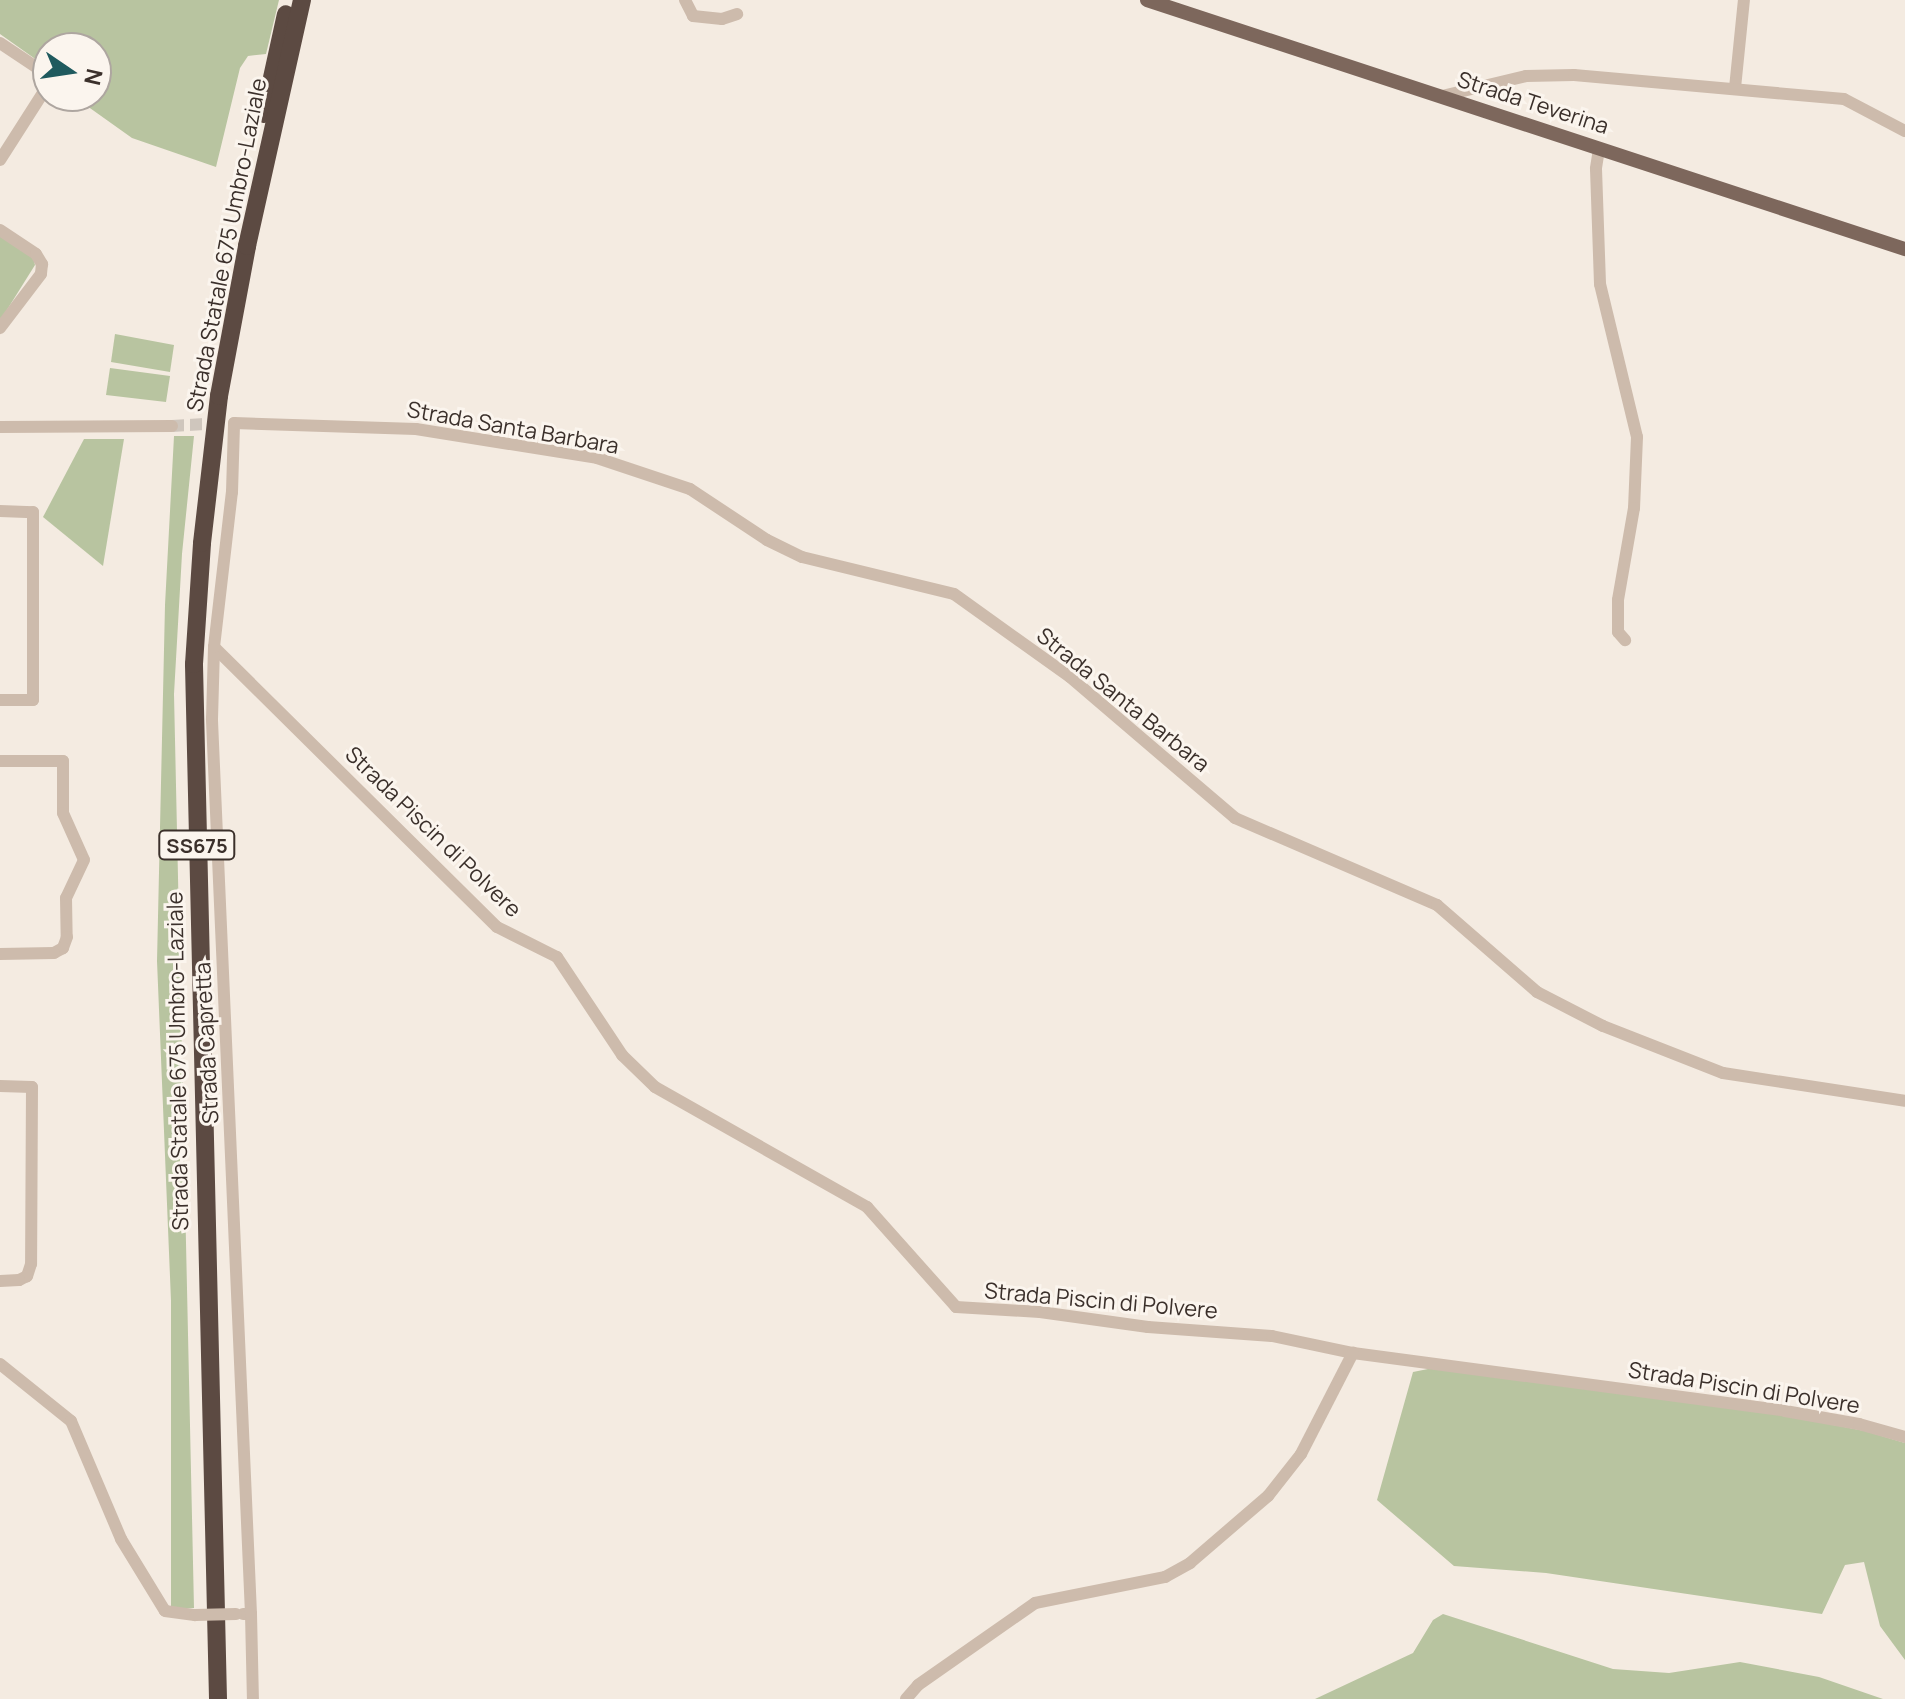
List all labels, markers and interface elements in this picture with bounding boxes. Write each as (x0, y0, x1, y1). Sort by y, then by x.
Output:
north arrow (32, 32, 112, 112)
text: N (77, 66, 110, 88)
street label: Strada Teverina (1454, 66, 1612, 140)
street label: Strada Statale 675 Umbro-Laziale (182, 76, 272, 414)
street label: Strada Santa Barbara (405, 396, 621, 460)
street label: Strada Santa Barbara (1031, 622, 1215, 778)
street label: Strada Piscin di Polvere (340, 741, 526, 923)
road number: SS675 (157, 829, 237, 861)
street label: Strada Statale 675 Umbro-Laziale (162, 891, 194, 1231)
street label: Strada Capretta (190, 962, 224, 1124)
street label: Strada Piscin di Polvere (983, 1278, 1219, 1324)
street label: Strada Piscin di Polvere (1626, 1357, 1862, 1419)

